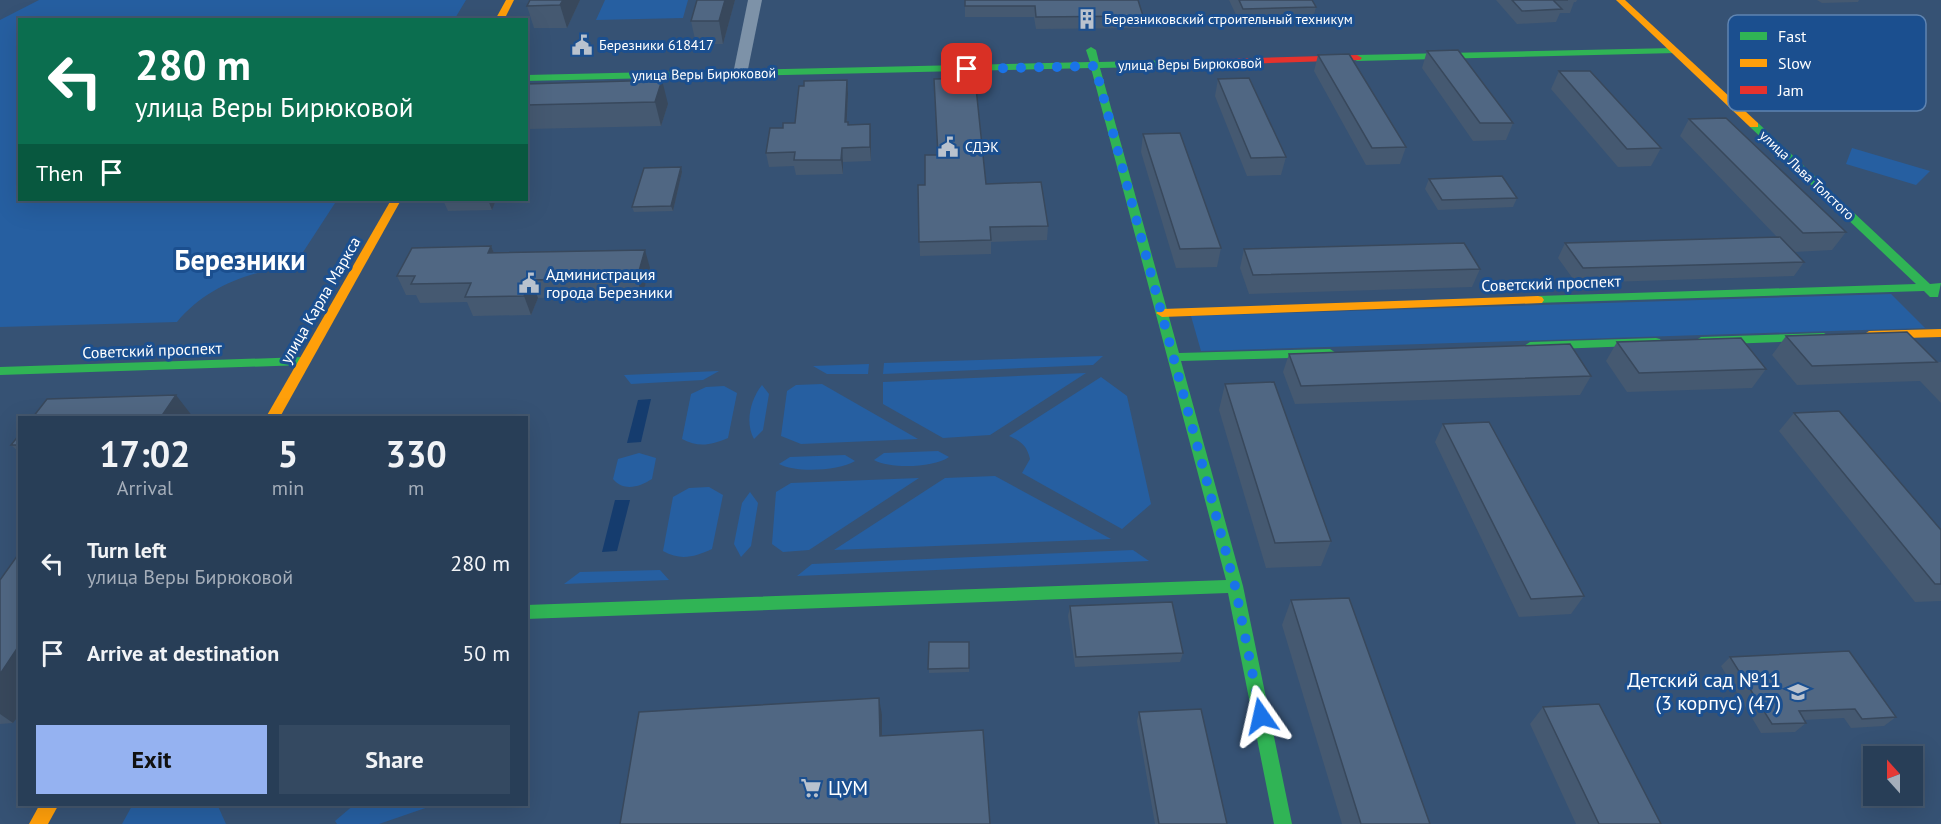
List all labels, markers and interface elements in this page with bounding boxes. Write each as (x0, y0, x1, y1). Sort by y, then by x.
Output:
building icon: Березниковский строительный техникум (1075, 7, 1099, 31)
place label: Березниковский строительный техникум (1104, 10, 1353, 28)
legend (1728, 15, 1926, 111)
text: Fast (1778, 26, 1807, 46)
public building icon: Березники 618417 (570, 33, 594, 57)
place label: Березники 618417 (599, 36, 714, 54)
text: 280 m (135, 37, 251, 92)
icon: left (36, 42, 114, 120)
pin (941, 43, 992, 94)
icon: arrive (950, 52, 983, 85)
text: Slow (1778, 53, 1812, 73)
street label: улица Веры Бирюковой (1118, 54, 1262, 74)
street label: улица Веры Бирюковой (632, 64, 776, 84)
text: Jam (1777, 80, 1804, 100)
text: улица Веры Бирюковой (135, 90, 413, 124)
street label: улица Льва Толстого (1756, 126, 1858, 224)
public building icon: СДЭК (936, 135, 960, 159)
place label: СДЭК (965, 138, 999, 156)
icon: arrive (95, 156, 128, 189)
text: Then (36, 159, 83, 187)
street label: улица Карла Маркса (275, 233, 365, 367)
district label: Березники (175, 241, 305, 278)
place label: Администрация города Березники (546, 264, 673, 302)
public building icon: Администрация города Березники (517, 271, 541, 295)
street label: Советский проспект (1481, 271, 1622, 295)
street label: Советский проспект (82, 338, 223, 362)
text: 17:02 (99, 430, 191, 477)
text: 5 (278, 430, 298, 477)
text: 330 (386, 430, 447, 477)
text: Arrival (117, 475, 173, 501)
text: min (272, 475, 304, 501)
text: m (408, 475, 424, 501)
text: Turn left (87, 536, 167, 564)
icon: left (36, 547, 69, 580)
text: 280 m (450, 549, 510, 577)
text: улица Веры Бирюковой (87, 564, 293, 590)
icon: arrive (36, 637, 69, 670)
text: Arrive at destination (87, 639, 279, 667)
text: 50 m (462, 639, 510, 667)
place label: Детский сад №11 (3 корпус) (47) (1627, 667, 1781, 716)
school or university icon: Детский сад №11 (3 корпус) (47) (1786, 680, 1810, 704)
position arrow (1229, 684, 1293, 748)
button: Exit (36, 725, 267, 794)
button: Share (279, 725, 510, 794)
north arrow (1863, 746, 1923, 806)
map controls (1863, 746, 1923, 806)
place label: ЦУМ (828, 775, 868, 801)
supermarket icon: ЦУМ (799, 776, 823, 800)

